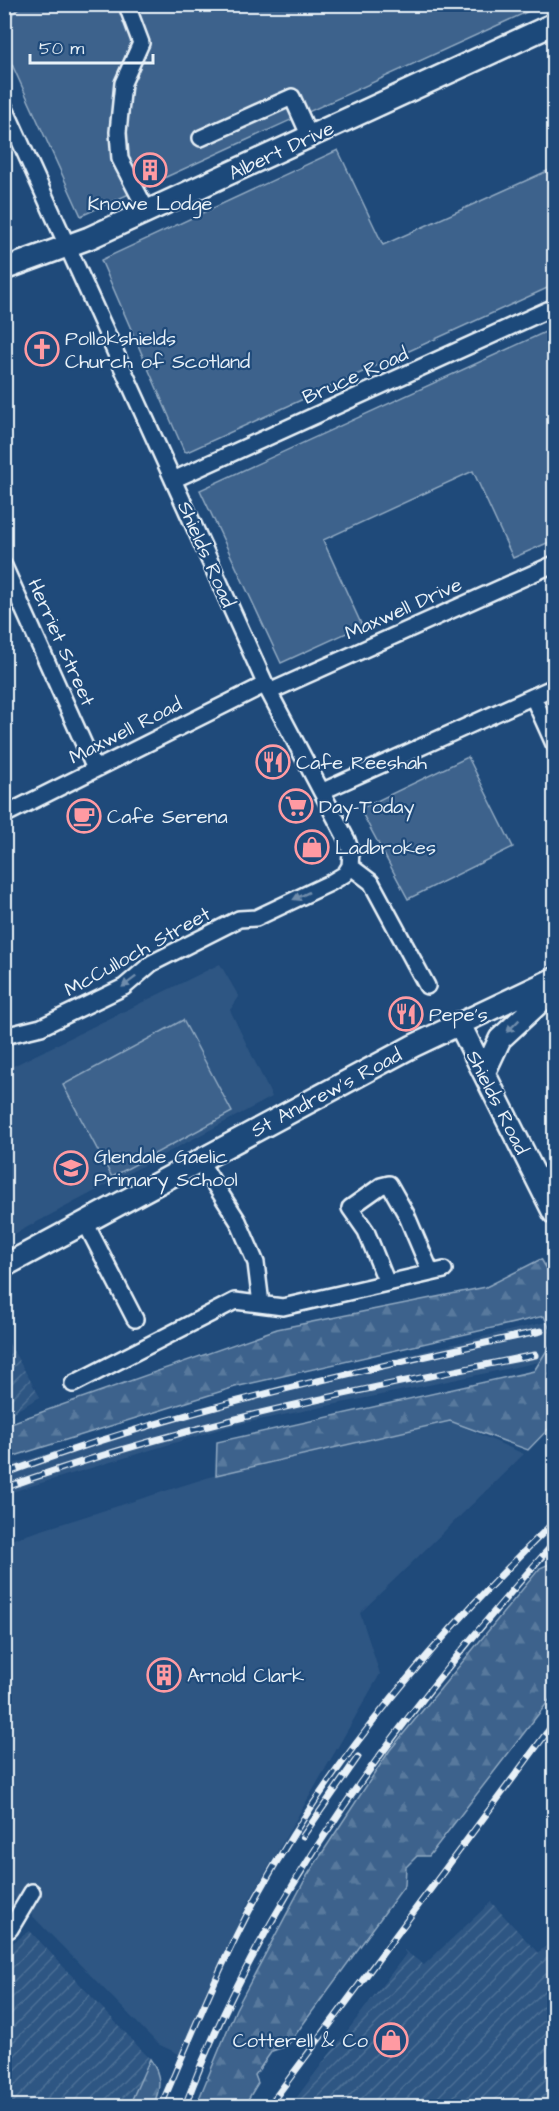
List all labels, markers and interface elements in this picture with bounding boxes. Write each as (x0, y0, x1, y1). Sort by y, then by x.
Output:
scale bar (30, 27, 153, 65)
text: 50 m (39, 36, 84, 61)
street label: Albert Drive (224, 114, 339, 188)
building icon: Knowe Lodge (132, 152, 168, 188)
place label: Knowe Lodge (88, 190, 213, 219)
place label: Pollokshields Church of Scotland (65, 325, 250, 376)
church icon: Pollokshields Church of Scotland (24, 331, 60, 367)
street label: Bruce Road (298, 340, 413, 412)
street label: Shields Road (170, 497, 242, 612)
street label: Maxwell Drive (340, 571, 467, 647)
street label: Herriet Street (21, 574, 102, 711)
street label: Maxwell Road (64, 690, 187, 771)
restaurant icon: Cafe Reeshah (255, 744, 291, 780)
place label: Cafe Reeshah (296, 749, 427, 777)
supermarket icon: Day-Today (278, 788, 314, 824)
place label: Day-Today (319, 793, 414, 822)
cafe icon: Cafe Serena (66, 798, 102, 834)
place label: Cafe Serena (107, 803, 228, 831)
shop icon: Ladbrokes (294, 829, 330, 865)
place label: Ladbrokes (335, 834, 436, 862)
one-way arrow (293, 892, 310, 901)
street label: McCulloch Street (59, 900, 216, 1004)
one-way arrow (121, 976, 136, 988)
restaurant icon: Pepe's (388, 996, 424, 1032)
place label: Pepe's (429, 1001, 488, 1029)
one-way arrow (505, 1019, 520, 1033)
street label: St Andrew's Road (246, 1041, 407, 1145)
street label: Shields Road (459, 1045, 535, 1160)
place label: Glendale Gaelic Primary School (94, 1143, 238, 1195)
school or university icon: Glendale Gaelic Primary School (53, 1150, 89, 1186)
building icon: Arnold Clark (146, 1657, 182, 1693)
place label: Arnold Clark (187, 1662, 304, 1690)
shop icon: Cotterell & Co (373, 2022, 409, 2058)
place label: Cotterell & Co (233, 2027, 368, 2055)

